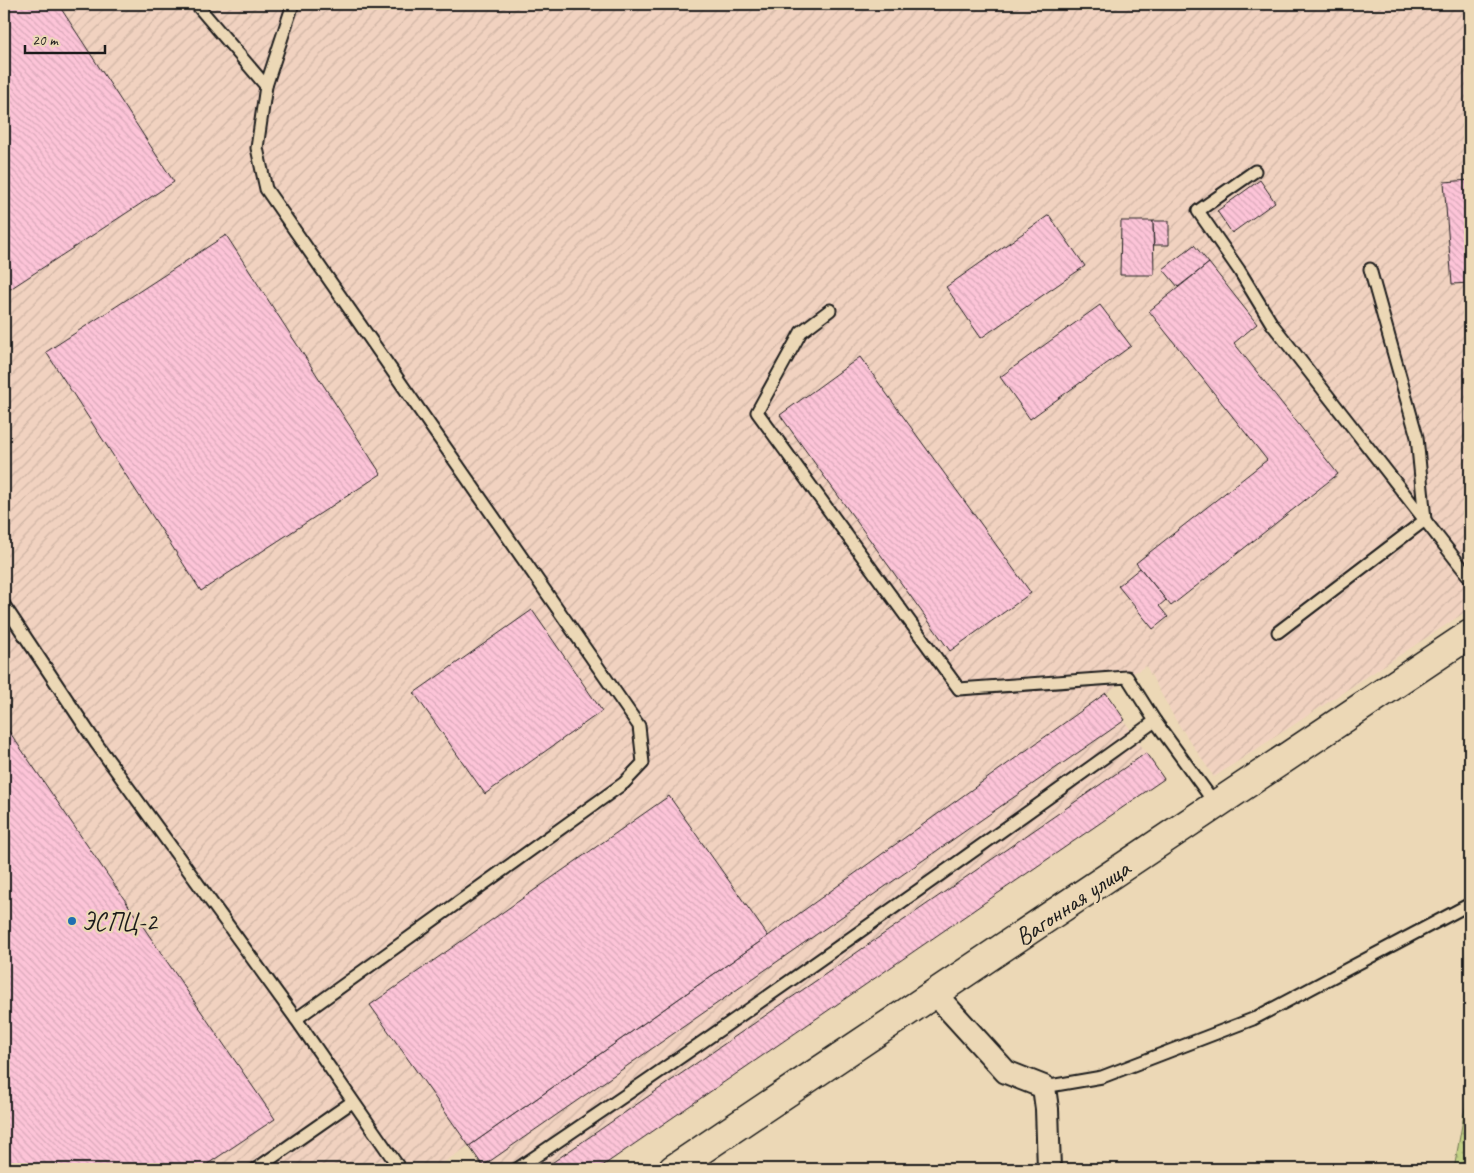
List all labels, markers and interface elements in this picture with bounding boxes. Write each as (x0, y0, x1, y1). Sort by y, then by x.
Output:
scale bar (25, 22, 105, 54)
text: 20 m (32, 31, 59, 50)
street label: Вагонная улица (1009, 851, 1138, 953)
place label: ЭСПЦ-2 (82, 906, 159, 938)
marker: ЭСПЦ-2 (66, 915, 78, 927)

